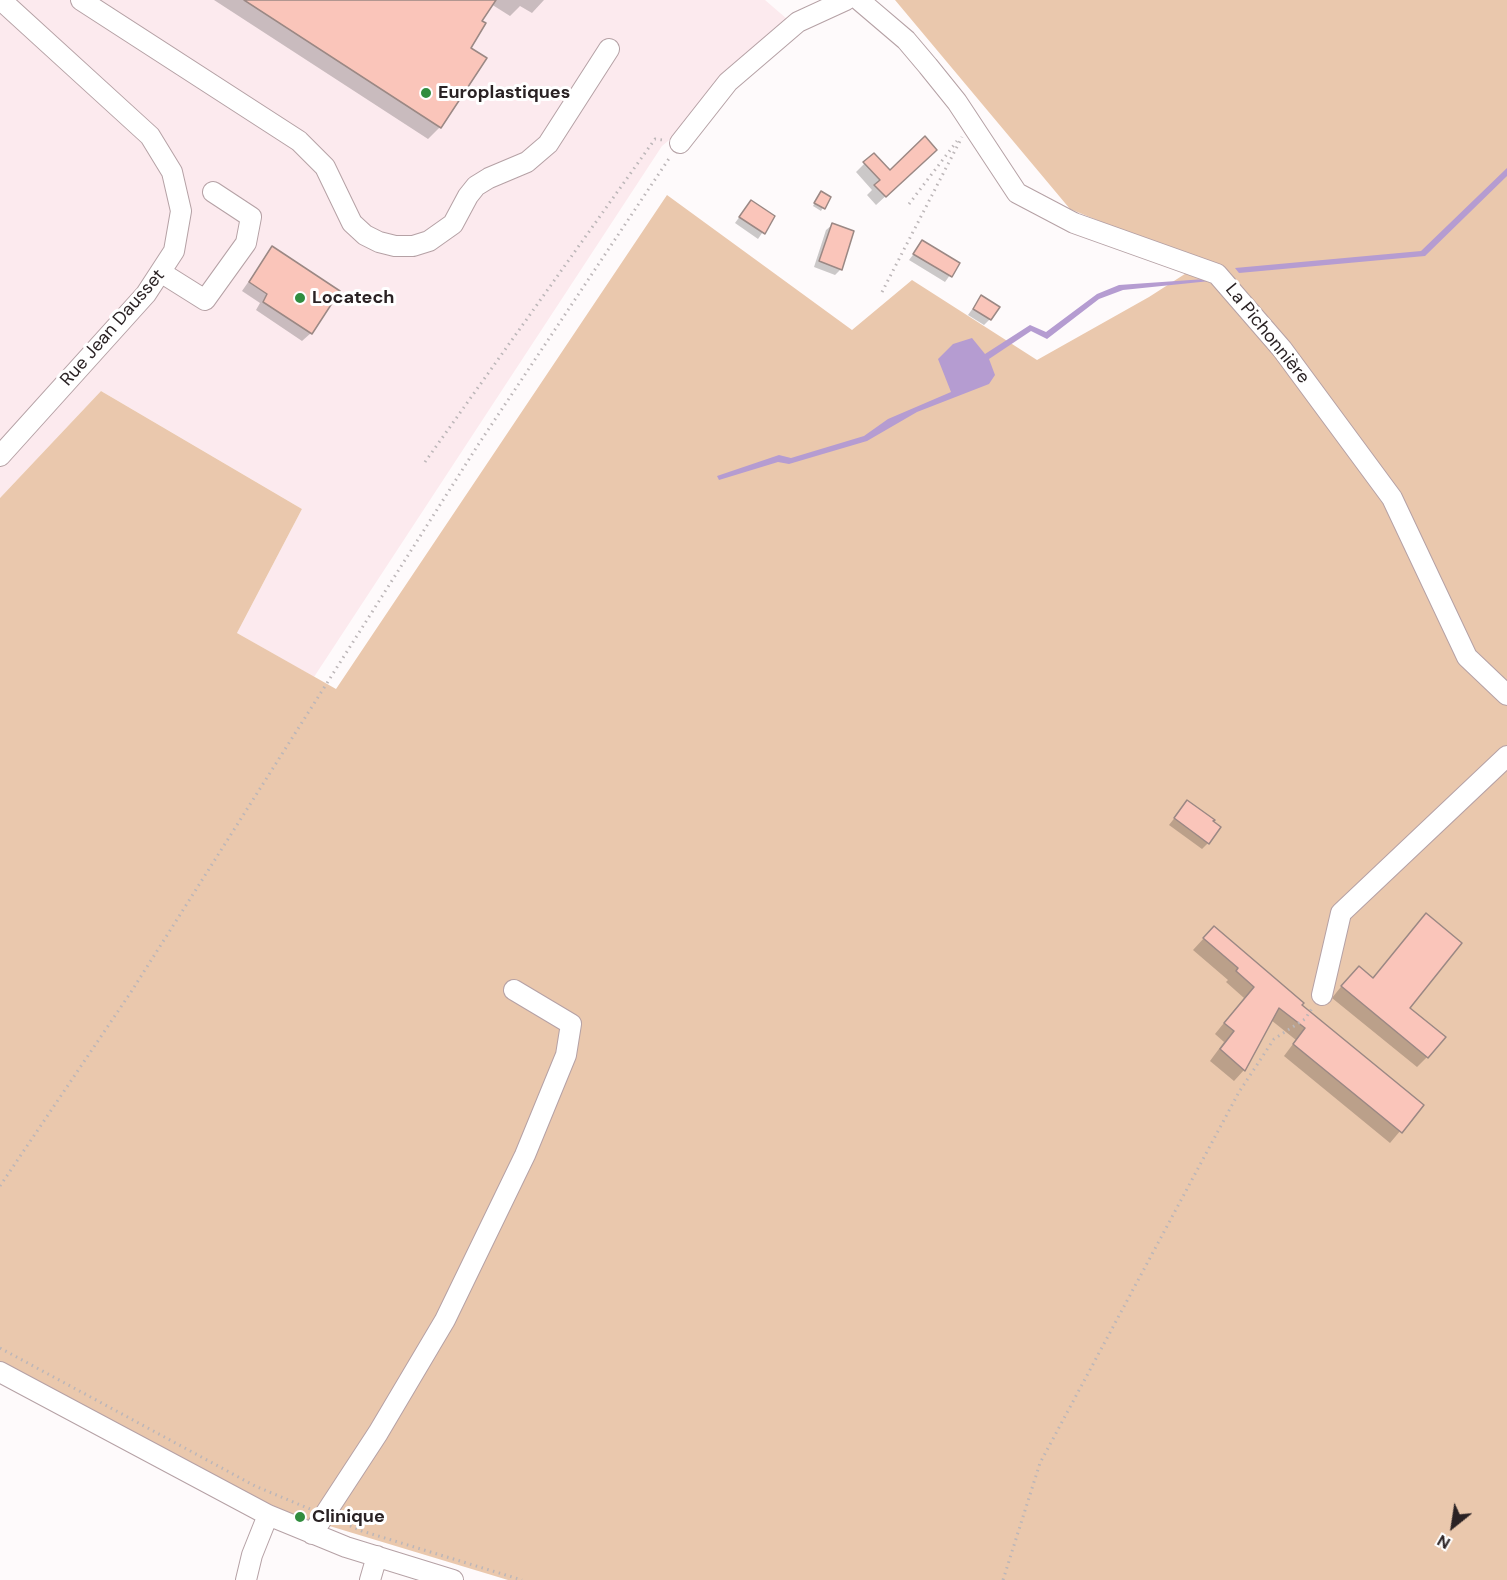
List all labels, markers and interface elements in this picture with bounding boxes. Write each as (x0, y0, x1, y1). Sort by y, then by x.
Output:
place label: Europlastiques (438, 82, 570, 104)
marker: Europlastiques (419, 86, 433, 100)
street label: Rue Jean Dausset (56, 265, 170, 391)
street label: La Pichonnière (1220, 280, 1314, 388)
place label: Locatech (312, 287, 394, 309)
marker: Locatech (293, 291, 307, 305)
north arrow (1423, 1496, 1483, 1556)
place label: Clinique (312, 1506, 385, 1528)
marker: Clinique (293, 1510, 307, 1524)
text: N (1433, 1530, 1454, 1554)

